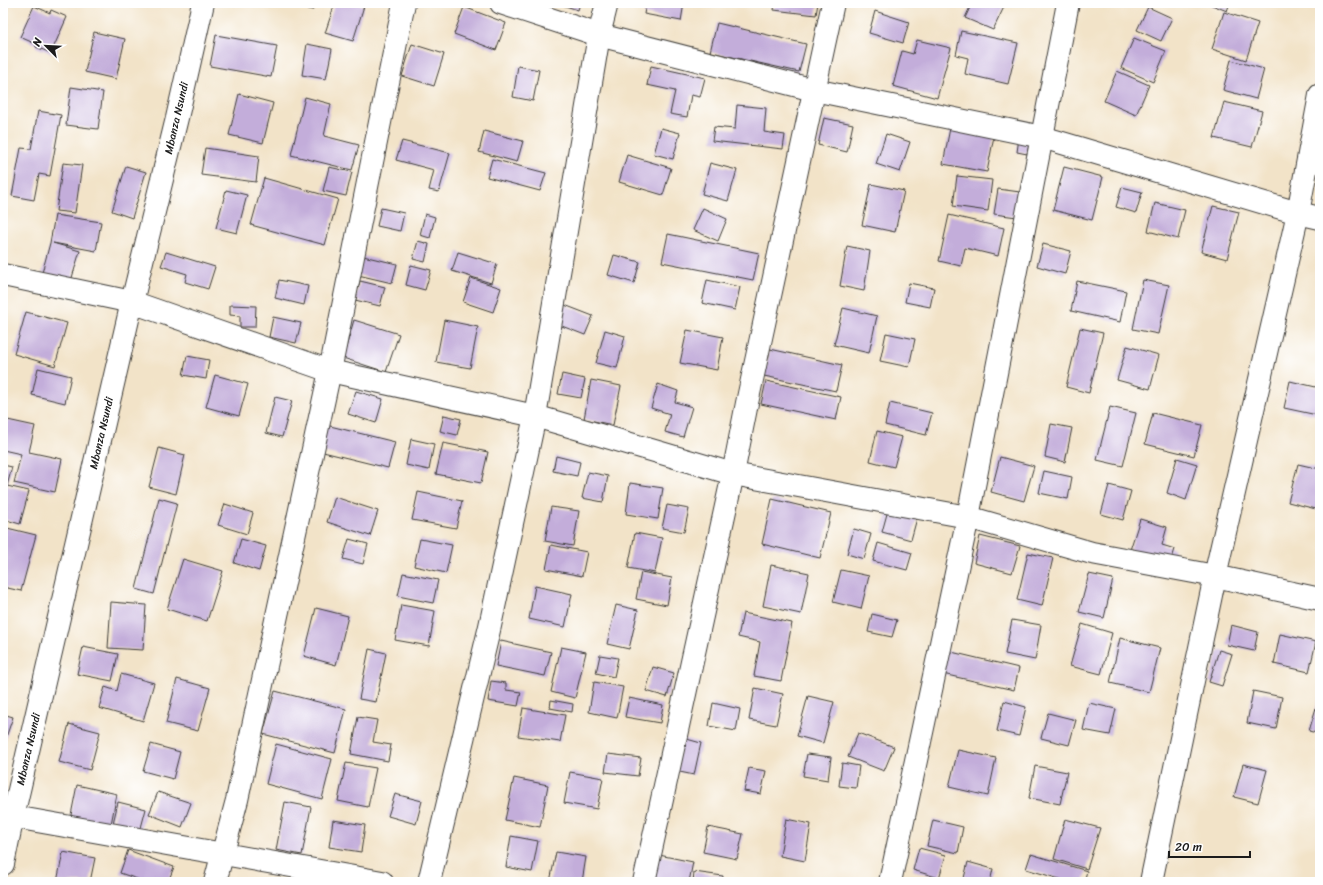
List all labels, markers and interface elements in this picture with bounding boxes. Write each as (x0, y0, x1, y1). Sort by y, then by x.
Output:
north arrow (26, 26, 66, 66)
text: N (27, 34, 48, 50)
street label: Mbanza Nsundi (159, 79, 194, 156)
street label: Mbanza Nsundi (84, 394, 119, 471)
street label: Mbanza Nsundi (11, 710, 46, 787)
scale bar (1169, 833, 1250, 859)
text: 20 m (1175, 836, 1202, 858)

